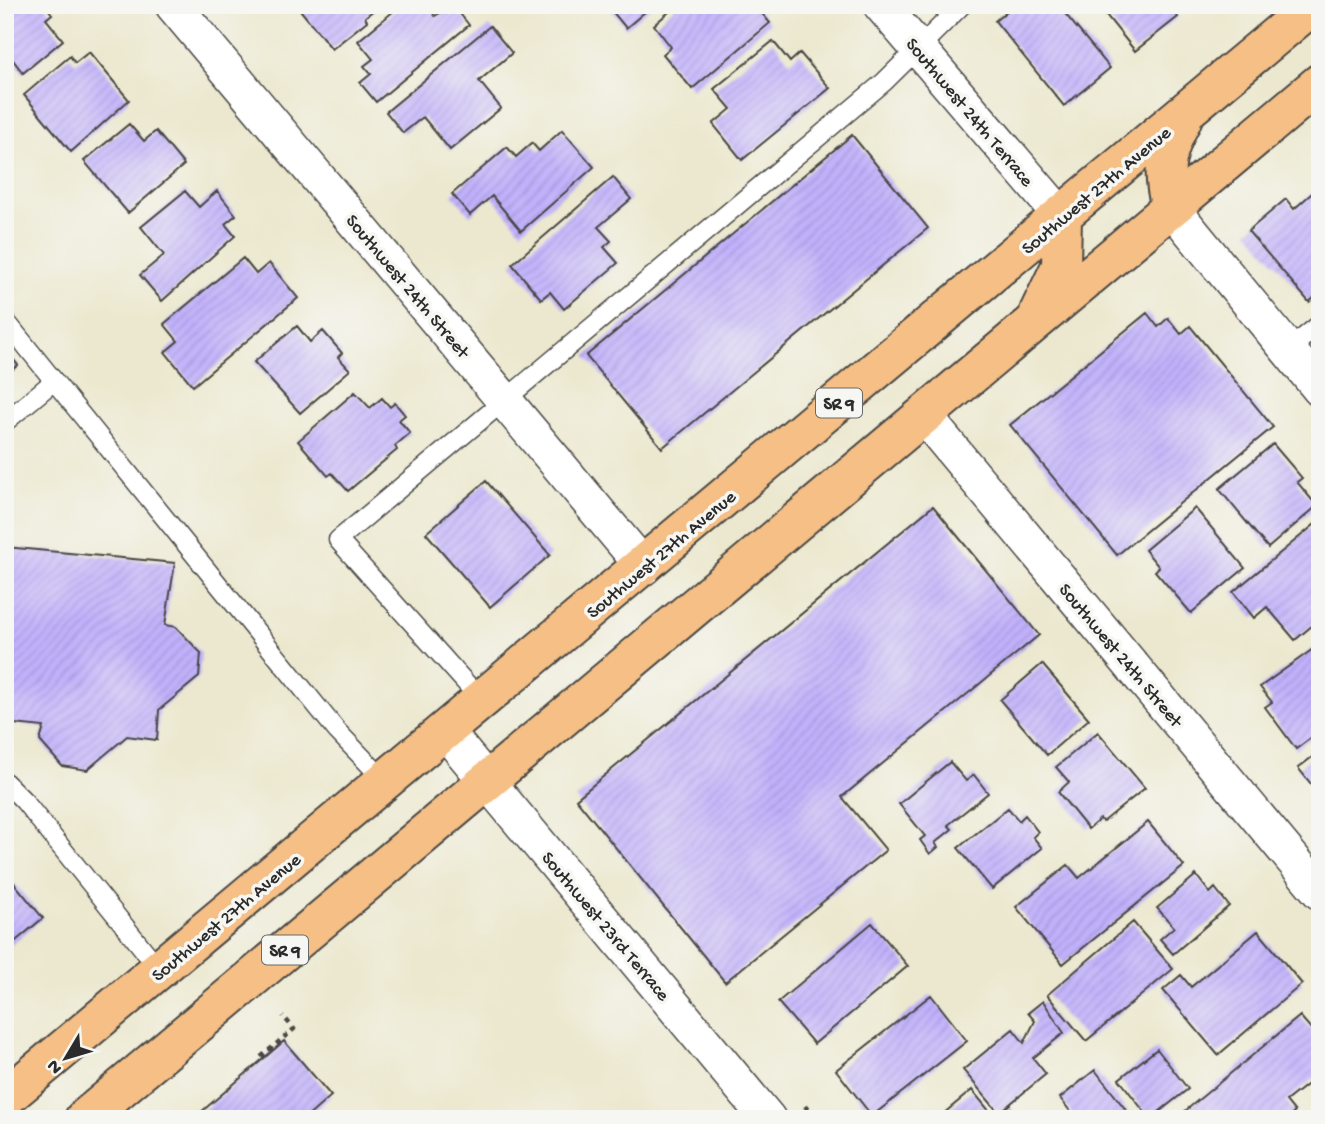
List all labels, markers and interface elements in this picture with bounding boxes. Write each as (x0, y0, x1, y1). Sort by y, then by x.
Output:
street label: Southwest 24th Terrace (899, 34, 1038, 193)
street label: Southwest 27th Avenue (1018, 122, 1177, 261)
street label: Southwest 24th Street (339, 211, 475, 366)
road number: SR 9 (816, 388, 862, 418)
street label: Southwest 27th Avenue (583, 486, 742, 625)
street label: Southwest 24th Street (1052, 580, 1188, 735)
street label: Southwest 23rd Terrace (535, 848, 674, 1007)
street label: Southwest 27th Avenue (148, 849, 307, 988)
road number: SR 9 (262, 936, 308, 965)
north arrow (32, 1023, 102, 1092)
text: N (42, 1054, 68, 1078)

